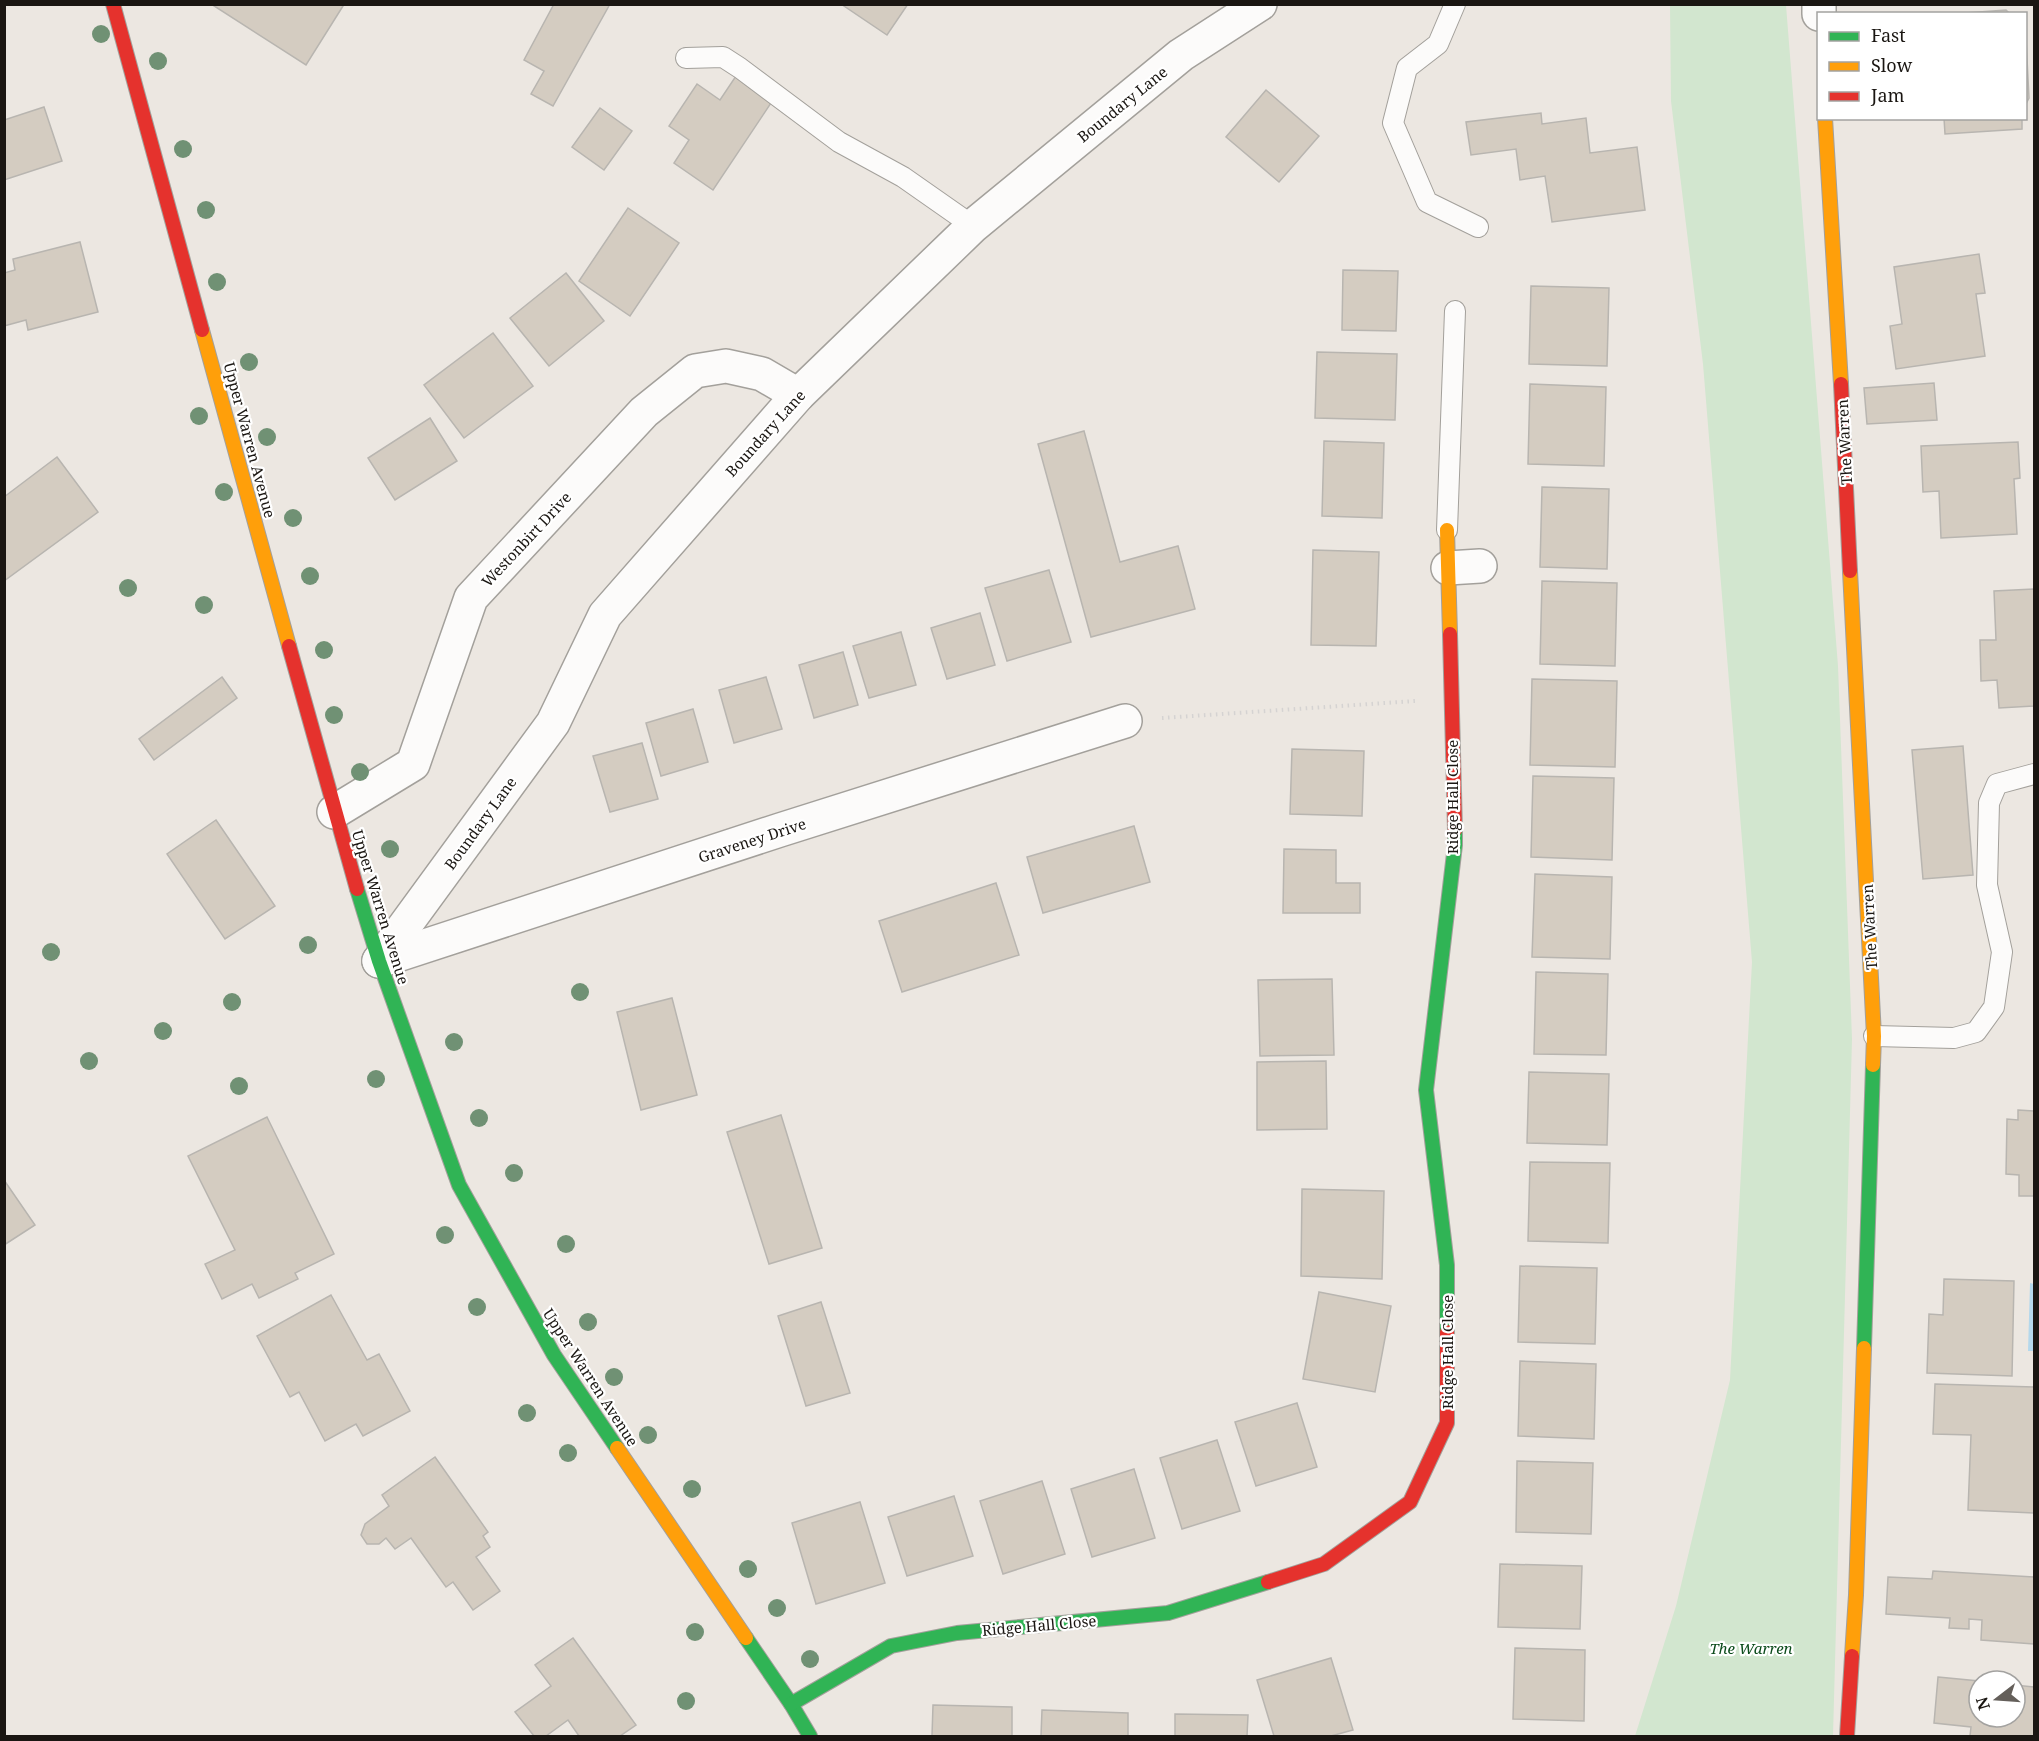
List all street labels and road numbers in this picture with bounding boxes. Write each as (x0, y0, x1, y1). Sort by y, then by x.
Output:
street label: Boundary Lane (1073, 62, 1171, 146)
street label: Upper Warren Avenue (220, 360, 280, 520)
street label: Boundary Lane (721, 385, 809, 481)
street label: The Warren (1832, 398, 1856, 485)
street label: Westonbirt Drive (477, 487, 575, 591)
street label: Ridge Hall Close (1442, 740, 1462, 854)
street label: Boundary Lane (440, 773, 520, 873)
street label: Graveney Drive (696, 813, 808, 867)
street label: Upper Warren Avenue (348, 827, 414, 987)
street label: The Warren (1857, 883, 1881, 970)
street label: Ridge Hall Close (1437, 1295, 1457, 1409)
street label: Upper Warren Avenue (539, 1304, 643, 1450)
street label: Ridge Hall Close (981, 1610, 1097, 1640)

